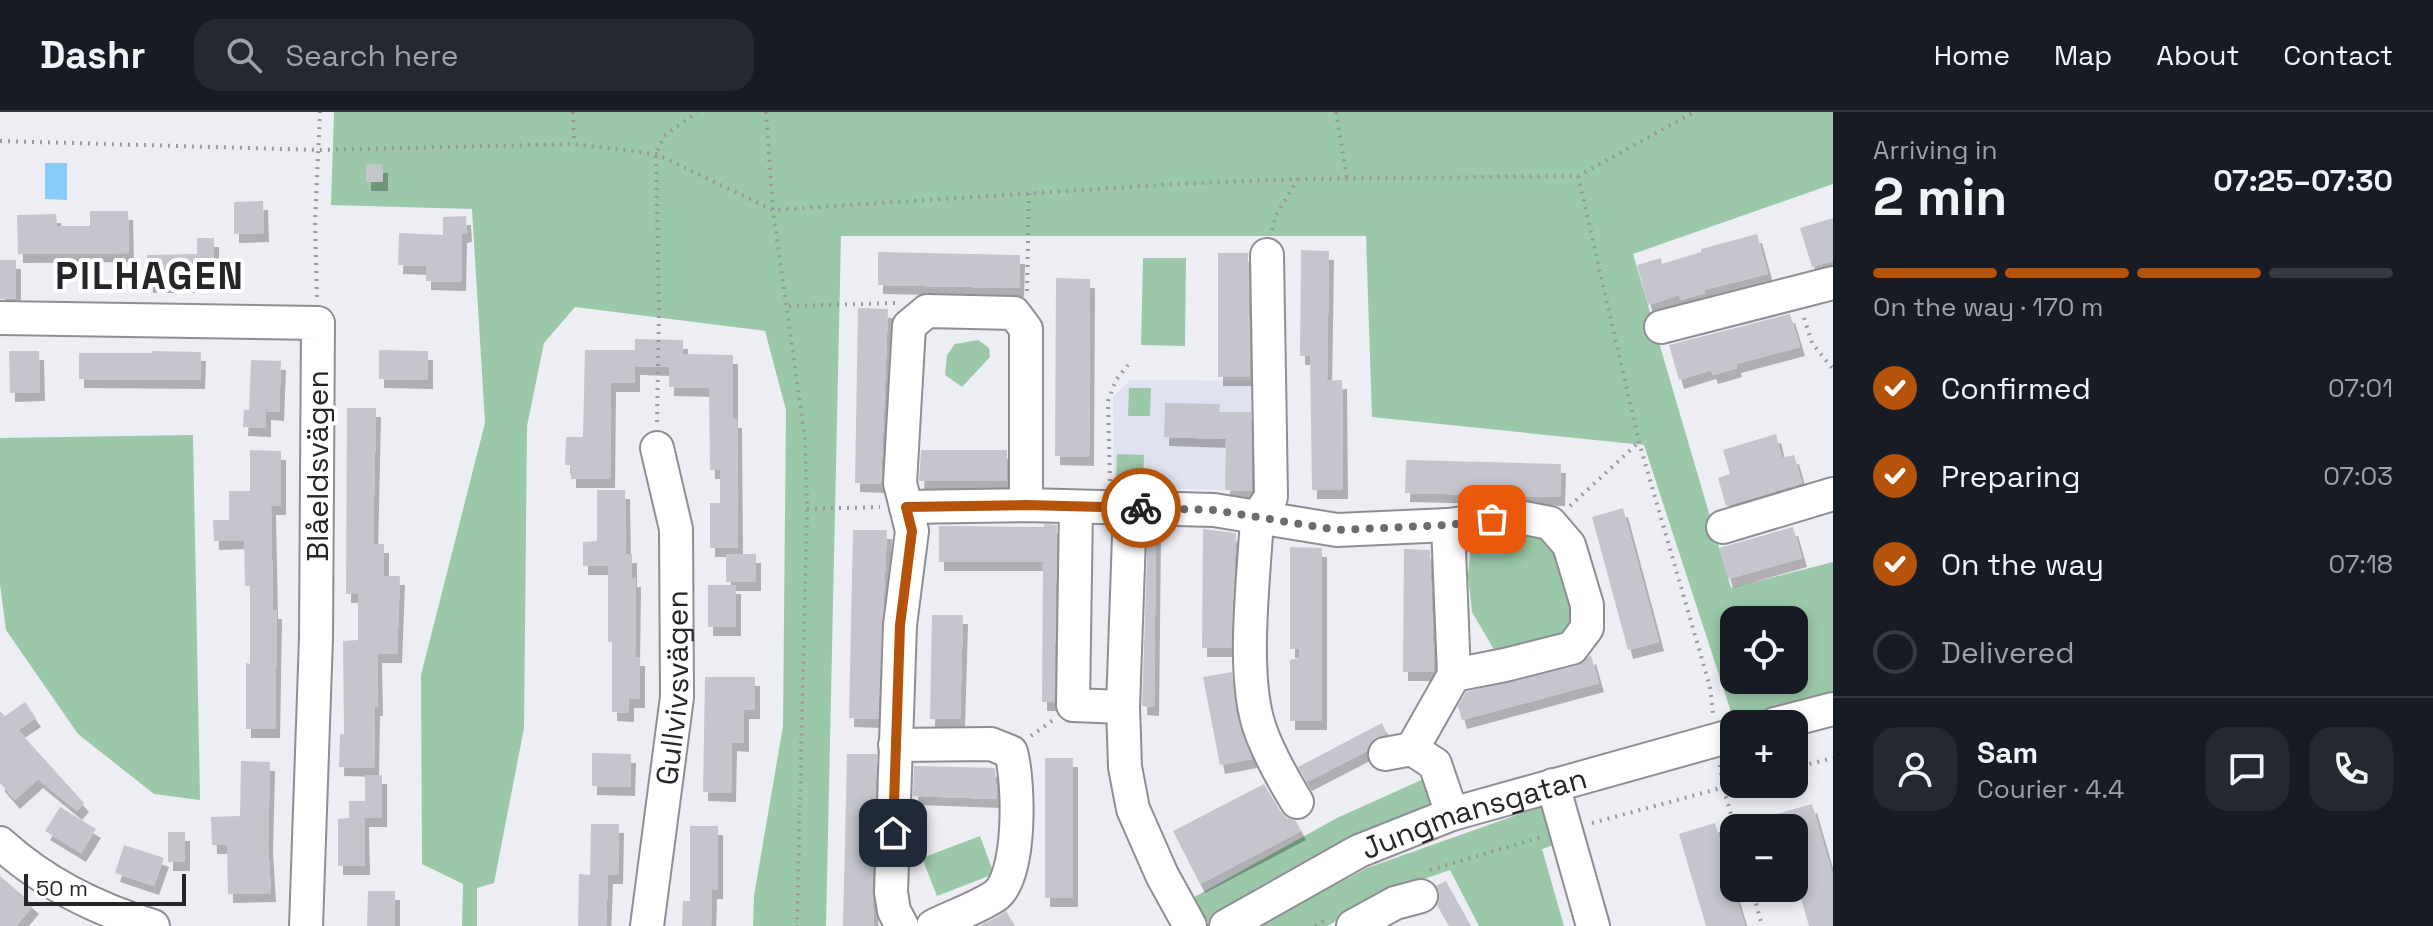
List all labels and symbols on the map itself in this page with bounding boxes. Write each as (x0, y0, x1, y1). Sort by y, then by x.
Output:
district label: PILHAGEN (55, 252, 245, 300)
street label: Blåeldsvägen (298, 370, 337, 562)
courier (1101, 468, 1181, 548)
pin (1458, 485, 1526, 553)
street label: Gullvivsvägen (646, 590, 697, 787)
street label: Jungmansgatan (1355, 758, 1591, 868)
pin (859, 799, 927, 867)
scale bar (24, 870, 186, 906)

